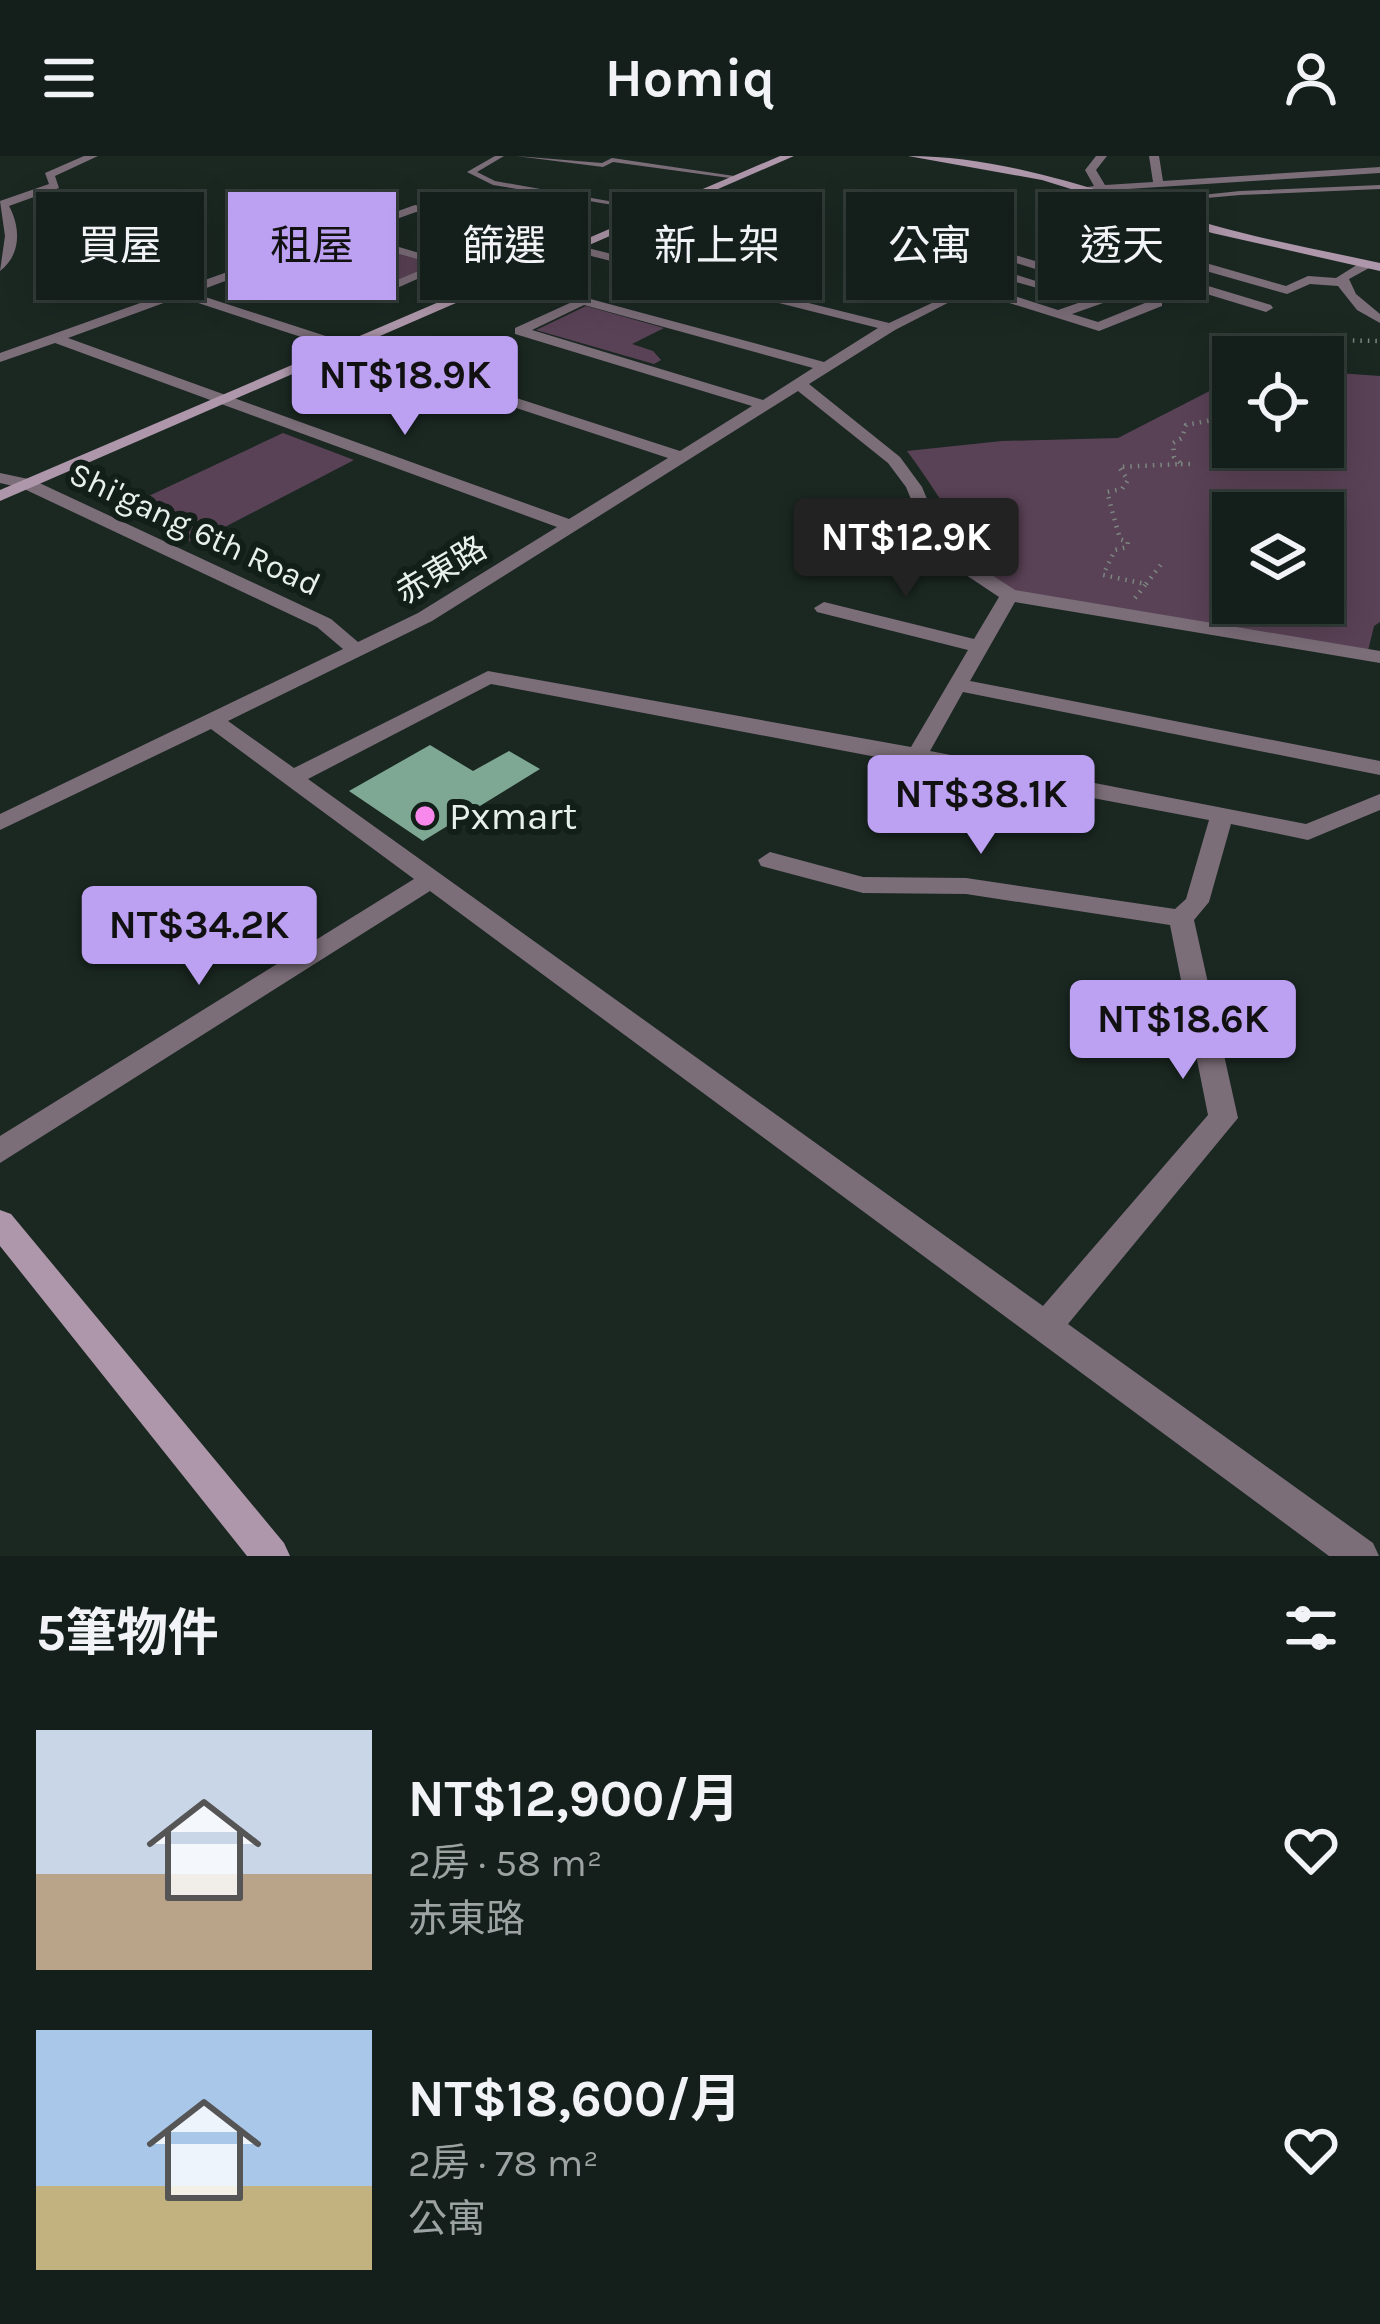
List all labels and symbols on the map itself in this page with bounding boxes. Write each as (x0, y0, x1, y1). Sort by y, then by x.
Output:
pin: NT$18.9K (281, 336, 529, 438)
street label: Shi'gang 6th Road (64, 454, 326, 604)
pin: NT$12.9K (782, 498, 1030, 600)
street label: 赤東路 (389, 528, 493, 612)
pin: NT$38.1K (857, 755, 1105, 857)
place label: Pxmart (449, 793, 577, 839)
marker: Pxmart (412, 803, 438, 829)
pin: NT$34.2K (75, 886, 323, 988)
pin: NT$18.6K (1059, 980, 1307, 1082)

